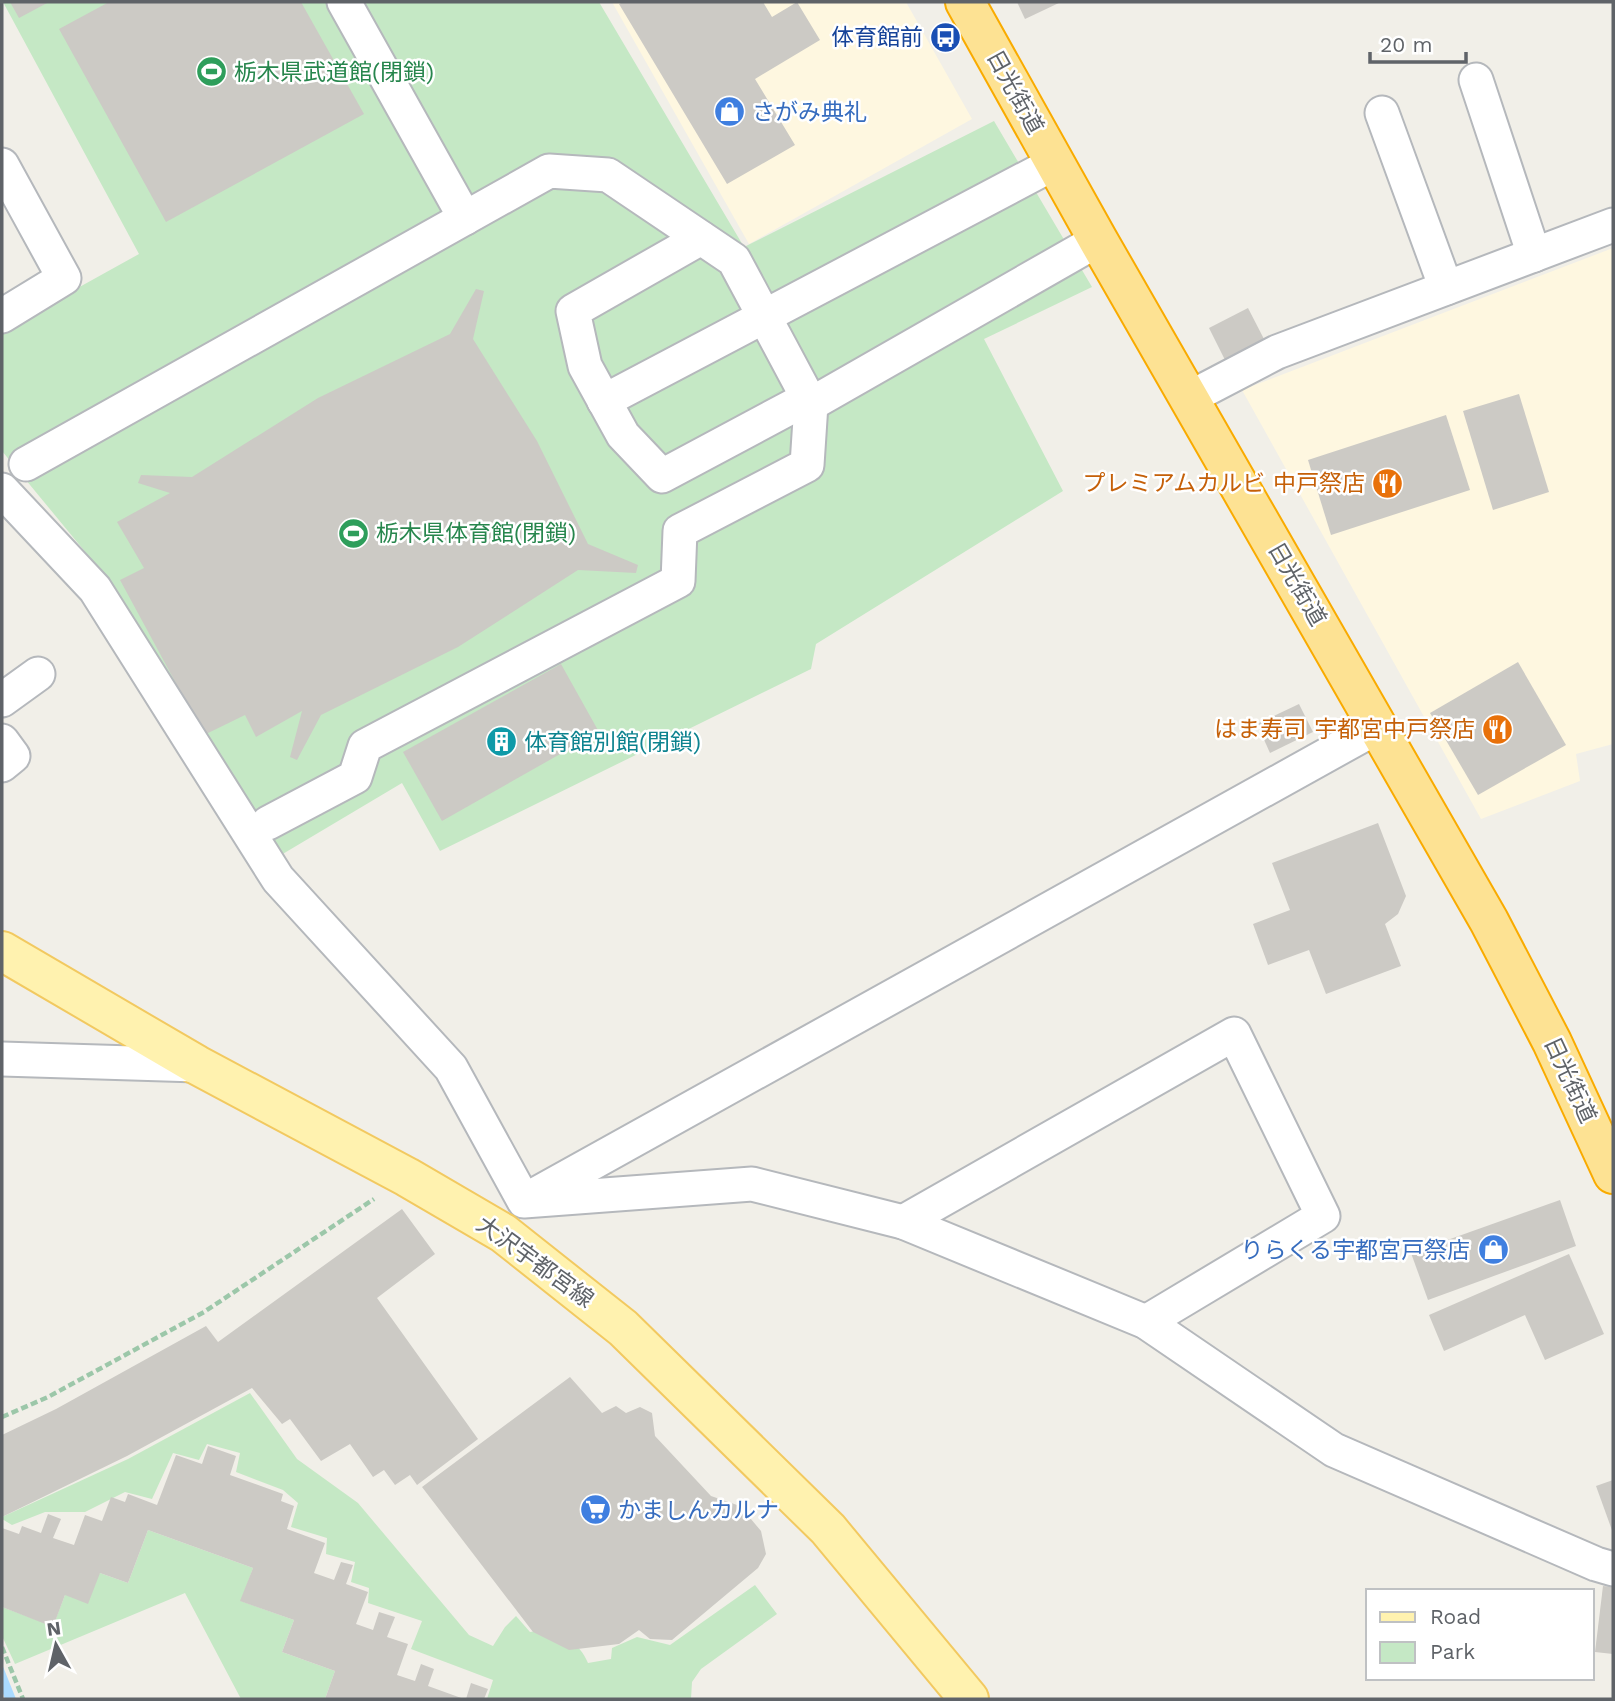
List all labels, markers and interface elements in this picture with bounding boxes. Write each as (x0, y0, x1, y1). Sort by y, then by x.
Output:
bus stop icon: 体育館前 (929, 20, 963, 54)
scale bar (1370, 21, 1466, 65)
place label: 体育館前 (831, 24, 923, 51)
text: 20 m (1380, 32, 1432, 57)
street label: 日光街道 (981, 45, 1049, 139)
sports icon: 栃木県武道館(閉鎖) (194, 55, 228, 89)
place label: 栃木県武道館(閉鎖) (234, 59, 434, 86)
shop icon: さがみ典礼 (712, 95, 746, 129)
place label: さがみ典礼 (752, 99, 867, 126)
restaurant icon: プレミアムカルビ 中戸祭店 (1371, 466, 1405, 500)
place label: プレミアムカルビ 中戸祭店 (1083, 470, 1365, 497)
sports icon: 栃木県体育館(閉鎖) (336, 516, 370, 550)
place label: 栃木県体育館(閉鎖) (376, 520, 576, 547)
street label: 日光街道 (1262, 537, 1332, 631)
restaurant icon: はま寿司 宇都宮中戸祭店 (1481, 712, 1515, 746)
place label: はま寿司 宇都宮中戸祭店 (1214, 716, 1475, 743)
building icon: 体育館別館(閉鎖) (484, 725, 518, 759)
place label: 体育館別館(閉鎖) (524, 729, 701, 756)
street label: 日光街道 (1538, 1033, 1602, 1127)
street label: 大沢宇都宮線 (471, 1211, 599, 1313)
shop icon: りらくる宇都宮戸祭店 (1476, 1233, 1510, 1267)
place label: りらくる宇都宮戸祭店 (1240, 1237, 1470, 1264)
supermarket icon: かましんカルナ (578, 1493, 612, 1527)
place label: かましんカルナ (618, 1497, 779, 1524)
legend (1366, 1589, 1594, 1680)
text: Road (1430, 1604, 1481, 1629)
north arrow (21, 1610, 91, 1680)
text: N (45, 1616, 62, 1641)
text: Park (1430, 1639, 1475, 1664)

